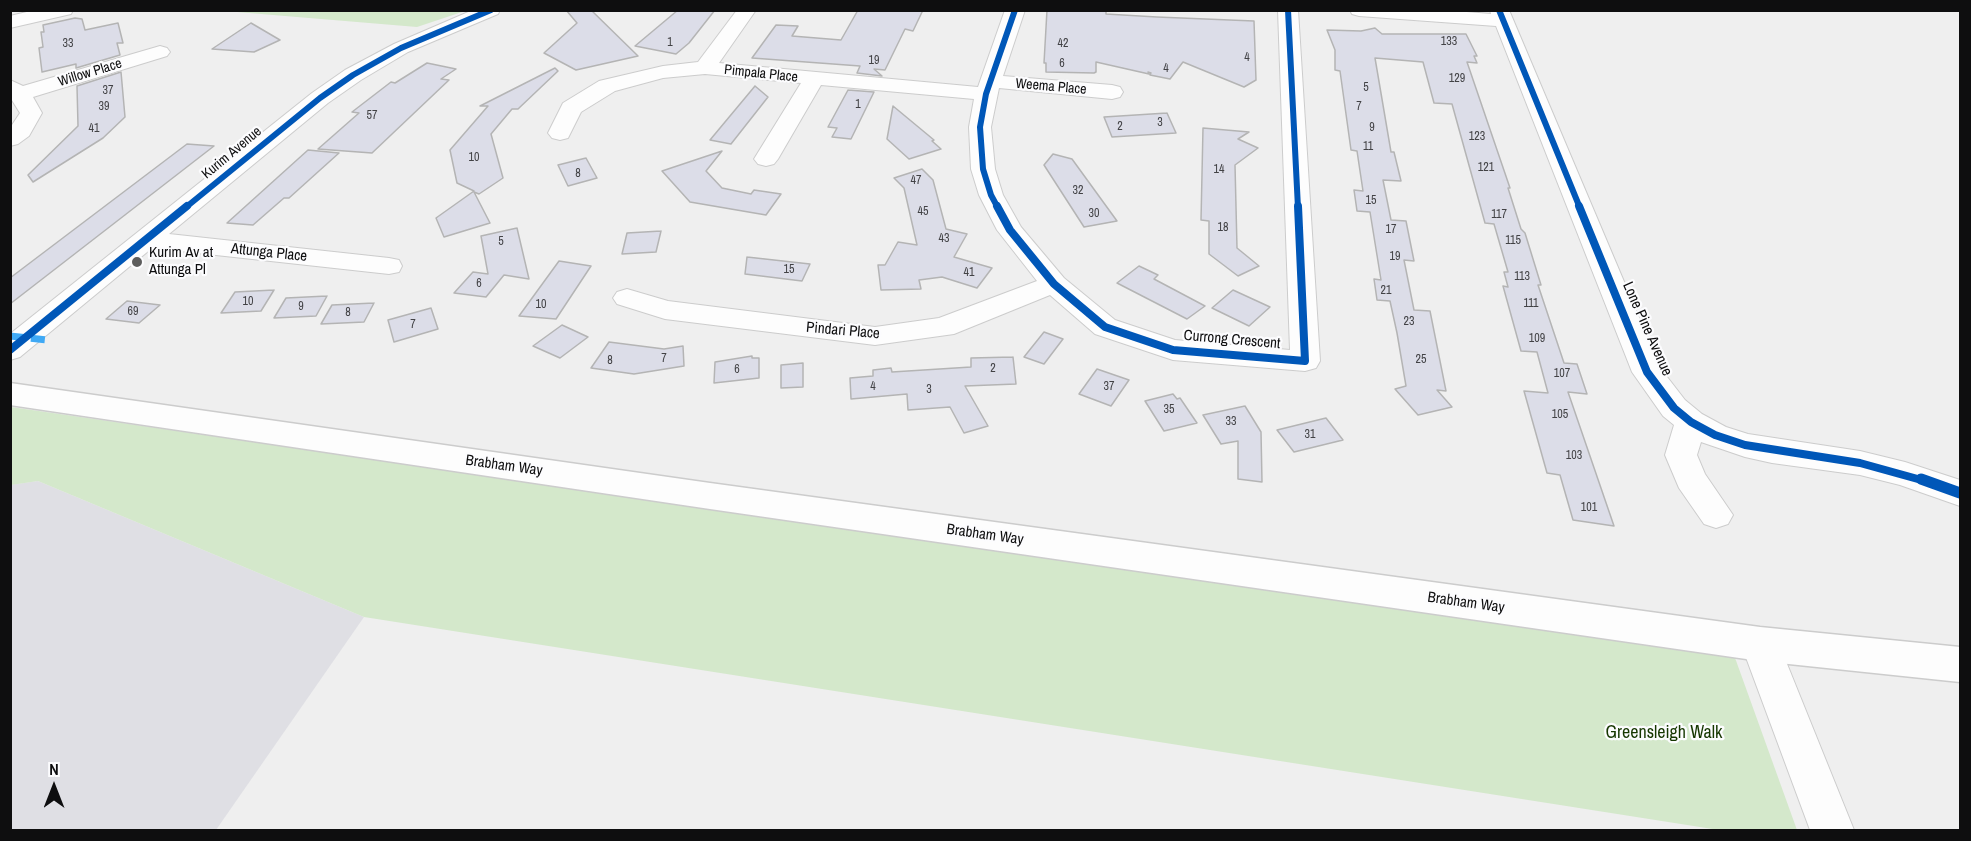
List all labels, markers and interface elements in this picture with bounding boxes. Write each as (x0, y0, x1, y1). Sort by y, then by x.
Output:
house number: 133 (1441, 35, 1457, 49)
house number: 1 (667, 36, 673, 50)
house number: 33 (63, 37, 73, 51)
house number: 42 (1058, 37, 1068, 51)
house number: 4 (1244, 51, 1250, 65)
house number: 19 (869, 54, 879, 68)
street label: Willow Place (56, 55, 124, 91)
house number: 6 (1059, 57, 1065, 71)
street label: Pimpala Place (723, 62, 799, 86)
house number: 4 (1163, 62, 1169, 76)
house number: 129 (1449, 72, 1465, 86)
street label: Weema Place (1015, 76, 1087, 98)
house number: 5 (1363, 81, 1369, 95)
house number: 37 (103, 84, 113, 98)
house number: 1 (855, 98, 861, 112)
house number: 39 (99, 100, 109, 114)
house number: 7 (1356, 100, 1362, 114)
house number: 57 (367, 109, 377, 123)
house number: 3 (1157, 116, 1163, 130)
house number: 2 (1117, 120, 1123, 134)
house number: 9 (1369, 121, 1375, 135)
house number: 41 (89, 122, 99, 136)
street label: Kurim Avenue (199, 123, 265, 183)
house number: 123 (1469, 130, 1485, 144)
house number: 11 (1363, 140, 1373, 154)
house number: 10 (469, 151, 479, 165)
house number: 121 (1478, 161, 1494, 175)
house number: 14 (1214, 163, 1224, 177)
house number: 8 (575, 167, 581, 181)
house number: 47 (911, 174, 921, 188)
house number: 32 (1073, 184, 1083, 198)
house number: 15 (1366, 194, 1376, 208)
house number: 45 (918, 205, 928, 219)
house number: 30 (1089, 207, 1099, 221)
house number: 117 (1491, 208, 1507, 222)
house number: 18 (1218, 221, 1228, 235)
house number: 17 (1386, 223, 1396, 237)
house number: 43 (939, 232, 949, 246)
house number: 115 (1505, 234, 1521, 248)
house number: 5 (498, 235, 504, 249)
street label: Attunga Place (230, 240, 308, 266)
place label: Kurim Av at Attunga Pl (149, 244, 213, 279)
house number: 19 (1390, 250, 1400, 264)
marker: Kurim Av at Attunga Pl (130, 255, 144, 269)
house number: 15 (784, 263, 794, 277)
house number: 41 (964, 266, 974, 280)
house number: 113 (1514, 270, 1530, 284)
house number: 6 (476, 277, 482, 291)
street label: Lone Pine Avenue (1618, 279, 1676, 379)
house number: 21 (1381, 284, 1391, 298)
house number: 10 (243, 295, 253, 309)
house number: 111 (1524, 297, 1538, 311)
house number: 10 (536, 298, 546, 312)
house number: 9 (298, 300, 304, 314)
house number: 69 (128, 305, 138, 319)
house number: 8 (345, 306, 351, 320)
house number: 23 (1404, 315, 1414, 329)
house number: 7 (410, 318, 416, 332)
street label: Pindari Place (805, 319, 881, 343)
street label: Currong Crescent (1183, 327, 1281, 353)
house number: 109 (1529, 332, 1545, 346)
house number: 7 (661, 352, 667, 366)
house number: 25 (1416, 353, 1426, 367)
house number: 8 (607, 354, 613, 368)
house number: 2 (990, 362, 996, 376)
house number: 6 (734, 363, 740, 377)
house number: 107 (1554, 367, 1570, 381)
house number: 4 (870, 380, 876, 394)
house number: 37 (1104, 380, 1114, 394)
house number: 3 (926, 383, 932, 397)
house number: 35 (1164, 403, 1174, 417)
house number: 105 (1552, 408, 1568, 422)
house number: 33 (1226, 415, 1236, 429)
house number: 31 (1305, 428, 1315, 442)
house number: 103 (1566, 449, 1582, 463)
street label: Brabham Way (464, 452, 544, 480)
house number: 101 (1581, 501, 1597, 515)
street label: Brabham Way (945, 521, 1025, 549)
street label: Brabham Way (1426, 589, 1506, 617)
park label: Greensleigh Walk (1606, 722, 1722, 744)
north arrow (24, 757, 84, 817)
text: N (49, 758, 59, 780)

